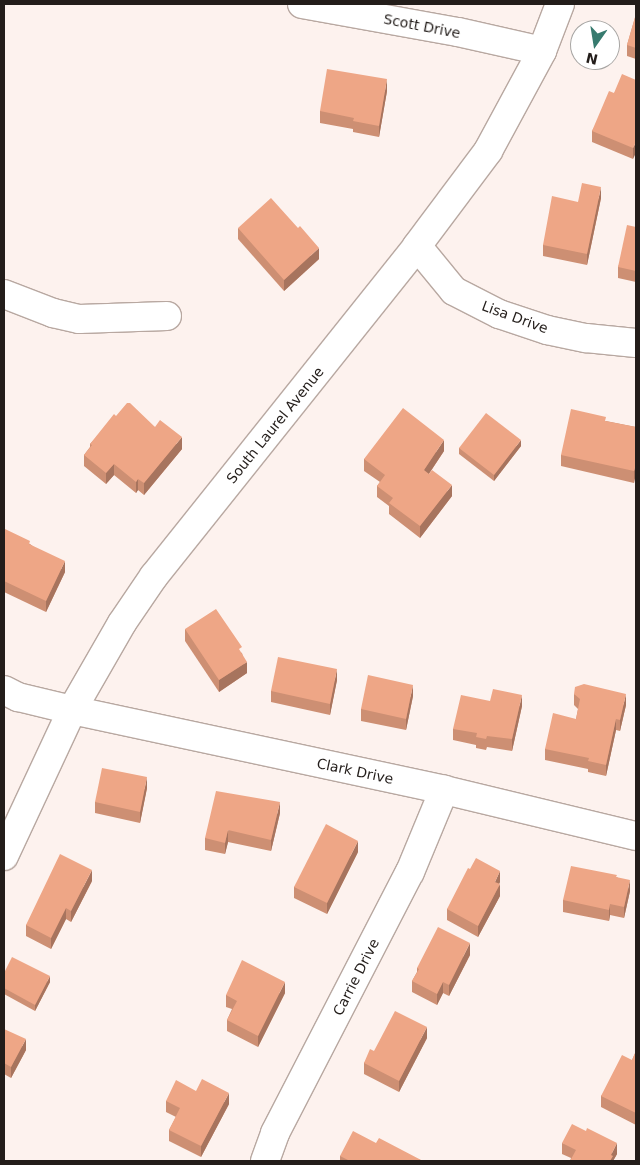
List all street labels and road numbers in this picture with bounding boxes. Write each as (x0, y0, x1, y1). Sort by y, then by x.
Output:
street label: Scott Drive (382, 10, 462, 42)
street label: Lisa Drive (480, 297, 550, 337)
street label: South Laurel Avenue (223, 363, 327, 487)
street label: Clark Drive (315, 755, 395, 787)
street label: Carrie Drive (329, 936, 383, 1018)

